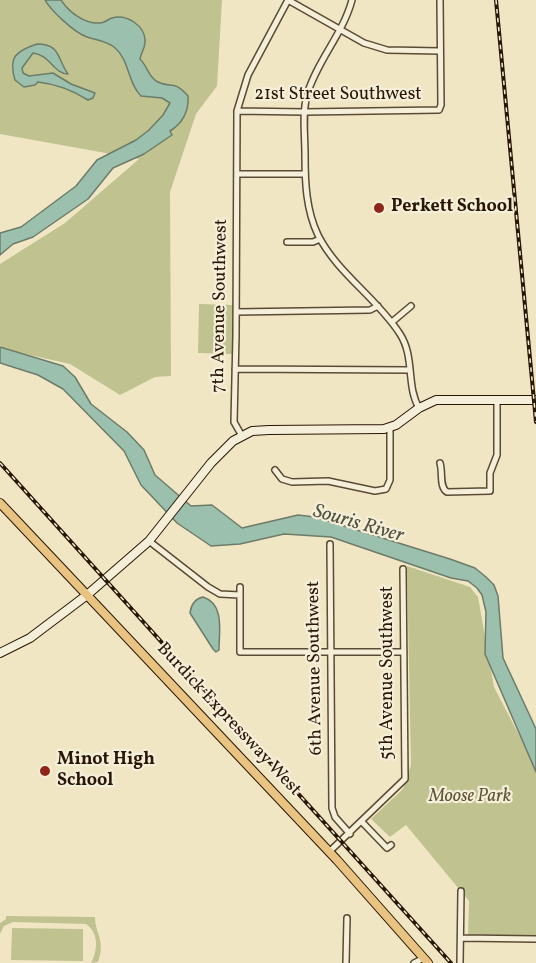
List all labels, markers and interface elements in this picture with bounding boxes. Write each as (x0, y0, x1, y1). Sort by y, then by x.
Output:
street label: 21st Street Southwest (254, 85, 422, 107)
place label: Perkett School (391, 197, 513, 219)
marker: Perkett School (372, 201, 386, 215)
street label: 7th Avenue Southwest (209, 219, 233, 393)
water label: Souris River (310, 501, 406, 549)
street label: 6th Avenue Southwest (304, 581, 328, 755)
street label: 5th Avenue Southwest (378, 586, 400, 760)
street label: Burdick Expressway West (151, 639, 305, 801)
place label: Minot High School (57, 750, 155, 792)
marker: Minot High School (38, 764, 52, 778)
park label: Moose Park (429, 787, 511, 809)

